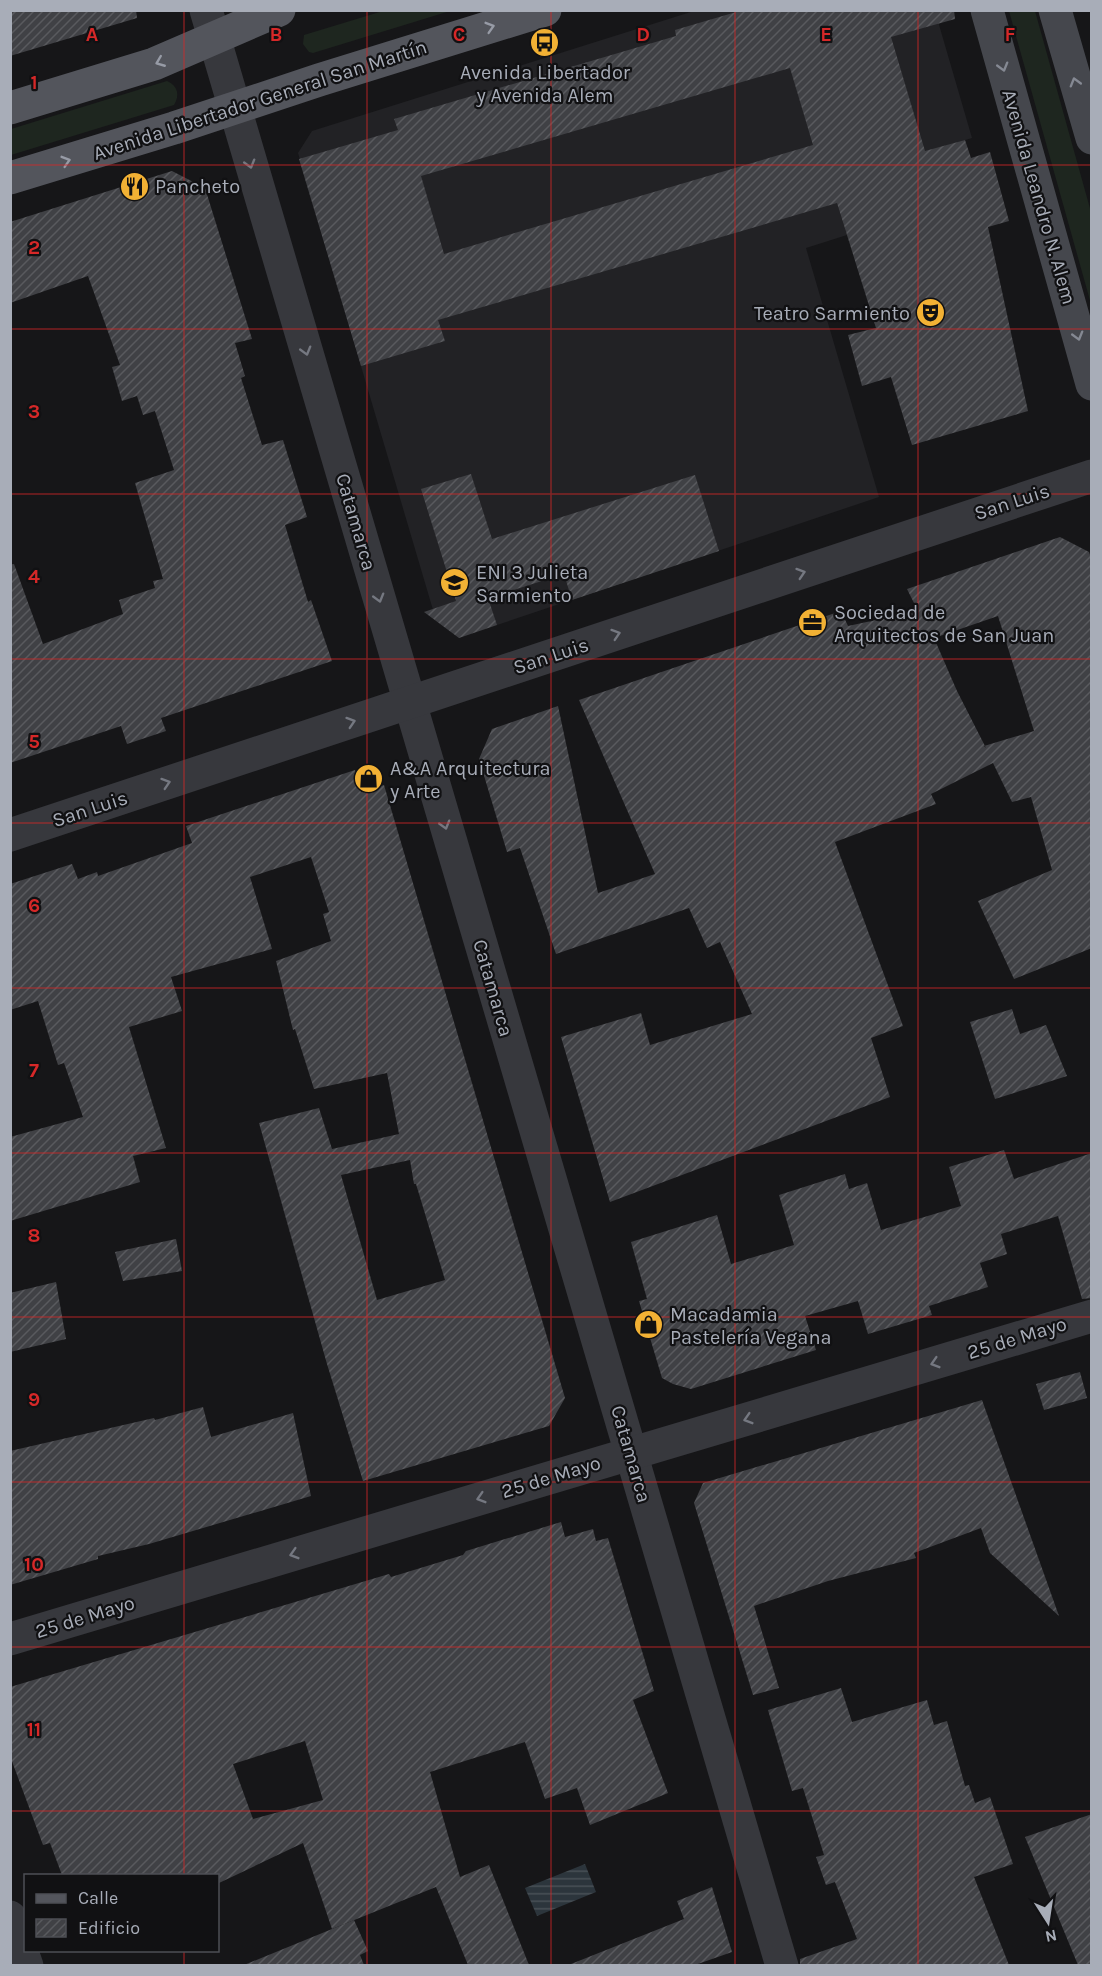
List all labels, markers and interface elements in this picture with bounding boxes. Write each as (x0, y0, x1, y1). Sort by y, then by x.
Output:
one-way arrow (484, 22, 495, 34)
text: B (270, 23, 282, 46)
text: C (453, 23, 465, 46)
text: D (636, 23, 650, 46)
text: E (820, 23, 832, 46)
text: F (1005, 23, 1016, 46)
bus stop icon: Avenida Libertador y Avenida Alem (529, 26, 561, 58)
street label: Avenida Libertador General San Martín (90, 35, 430, 165)
one-way arrow (155, 55, 166, 67)
place label: Avenida Libertador y Avenida Alem (460, 61, 631, 107)
one-way arrow (996, 61, 1008, 72)
text: 1 (30, 71, 38, 94)
one-way arrow (1070, 77, 1083, 87)
street label: Avenida Leandro N. Alem (997, 87, 1081, 307)
one-way arrow (60, 156, 71, 168)
one-way arrow (243, 158, 255, 169)
restaurant icon: Pancheto (118, 170, 150, 202)
place label: Pancheto (155, 175, 240, 198)
text: 2 (28, 236, 40, 259)
theatre icon: Teatro Sarmiento (915, 297, 947, 329)
place label: Teatro Sarmiento (754, 302, 910, 325)
one-way arrow (1071, 330, 1083, 340)
one-way arrow (299, 345, 311, 356)
text: 3 (28, 400, 40, 423)
street label: Catamarca (331, 471, 381, 573)
street label: San Luis (971, 479, 1053, 525)
place label: ENI 3 Julieta Sarmiento (476, 561, 588, 607)
text: 4 (28, 565, 40, 588)
school or university icon: ENI 3 Julieta Sarmiento (439, 567, 471, 599)
one-way arrow (795, 567, 806, 580)
one-way arrow (372, 592, 384, 603)
place label: Sociedad de Arquitectos de San Juan (834, 601, 1054, 647)
office icon: Sociedad de Arquitectos de San Juan (797, 607, 829, 639)
one-way arrow (610, 629, 621, 642)
street label: San Luis (510, 633, 592, 679)
one-way arrow (345, 717, 356, 729)
text: 5 (28, 730, 40, 753)
place label: A&A Arquitectura y Arte (389, 757, 550, 803)
shop icon: A&A Arquitectura y Arte (353, 763, 385, 795)
one-way arrow (160, 778, 171, 791)
street label: San Luis (49, 786, 131, 832)
one-way arrow (438, 819, 450, 830)
text: 6 (28, 894, 40, 917)
street label: Catamarca (468, 937, 518, 1039)
text: 7 (29, 1059, 39, 1082)
text: 8 (28, 1224, 40, 1247)
place label: Macadamia Pastelería Vegana (670, 1303, 831, 1349)
shop icon: Macadamia Pastelería Vegana (633, 1309, 665, 1341)
street label: 25 de Mayo (965, 1312, 1069, 1364)
one-way arrow (930, 1356, 941, 1368)
text: 9 (28, 1388, 40, 1411)
street label: Catamarca (606, 1403, 656, 1505)
one-way arrow (743, 1412, 754, 1424)
street label: 25 de Mayo (499, 1451, 603, 1503)
one-way arrow (476, 1491, 487, 1503)
one-way arrow (289, 1547, 300, 1559)
text: 10 (24, 1553, 44, 1576)
street label: 25 de Mayo (33, 1591, 137, 1643)
text: 11 (27, 1718, 41, 1741)
legend (24, 1874, 219, 1952)
text: Calle (78, 1887, 118, 1909)
north arrow (1018, 1892, 1078, 1952)
text: Edificio (78, 1917, 140, 1939)
text: N (1043, 1926, 1059, 1947)

